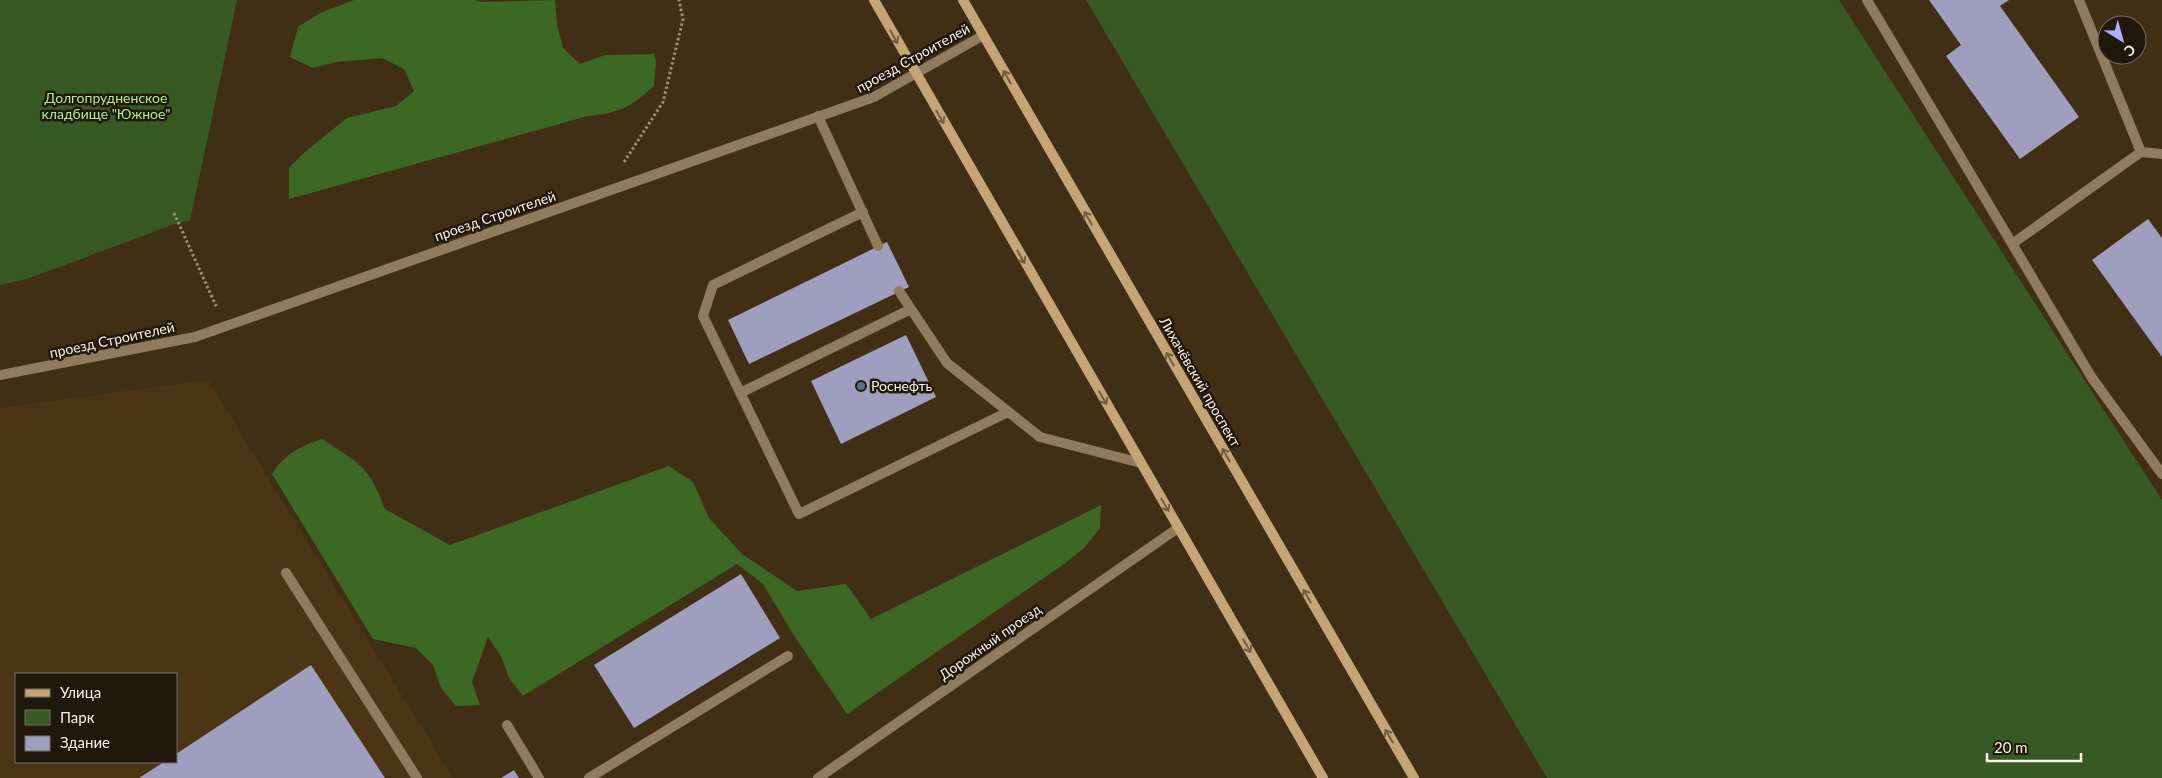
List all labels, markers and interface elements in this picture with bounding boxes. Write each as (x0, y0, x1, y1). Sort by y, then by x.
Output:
north arrow (2097, 15, 2147, 65)
street label: проезд Строителей (853, 19, 973, 96)
one-way arrow (890, 30, 900, 44)
text: С (2121, 41, 2139, 61)
one-way arrow (1001, 71, 1011, 85)
park label: Долгопрудненское кладбище "Южное" (42, 89, 170, 122)
one-way arrow (935, 109, 945, 123)
street label: проезд Строителей (432, 187, 558, 244)
one-way arrow (1083, 211, 1093, 226)
one-way arrow (1017, 250, 1027, 264)
street label: Лихачёвский проспект (1156, 313, 1245, 450)
street label: проезд Строителей (48, 318, 176, 361)
one-way arrow (1165, 351, 1175, 366)
place label: Роснефть (871, 377, 933, 394)
marker: Роснефть (855, 380, 867, 392)
one-way arrow (1098, 390, 1108, 404)
one-way arrow (1220, 448, 1230, 462)
one-way arrow (1161, 497, 1170, 512)
one-way arrow (1302, 589, 1312, 603)
street label: Дорожный проезд (935, 600, 1044, 683)
one-way arrow (1242, 638, 1252, 652)
legend (15, 673, 178, 763)
text: Улица (60, 683, 101, 701)
text: Парк (60, 708, 95, 726)
one-way arrow (1383, 730, 1393, 744)
scale bar (1987, 730, 2081, 762)
text: Здание (60, 733, 110, 751)
text: 20 m (1994, 738, 2028, 756)

